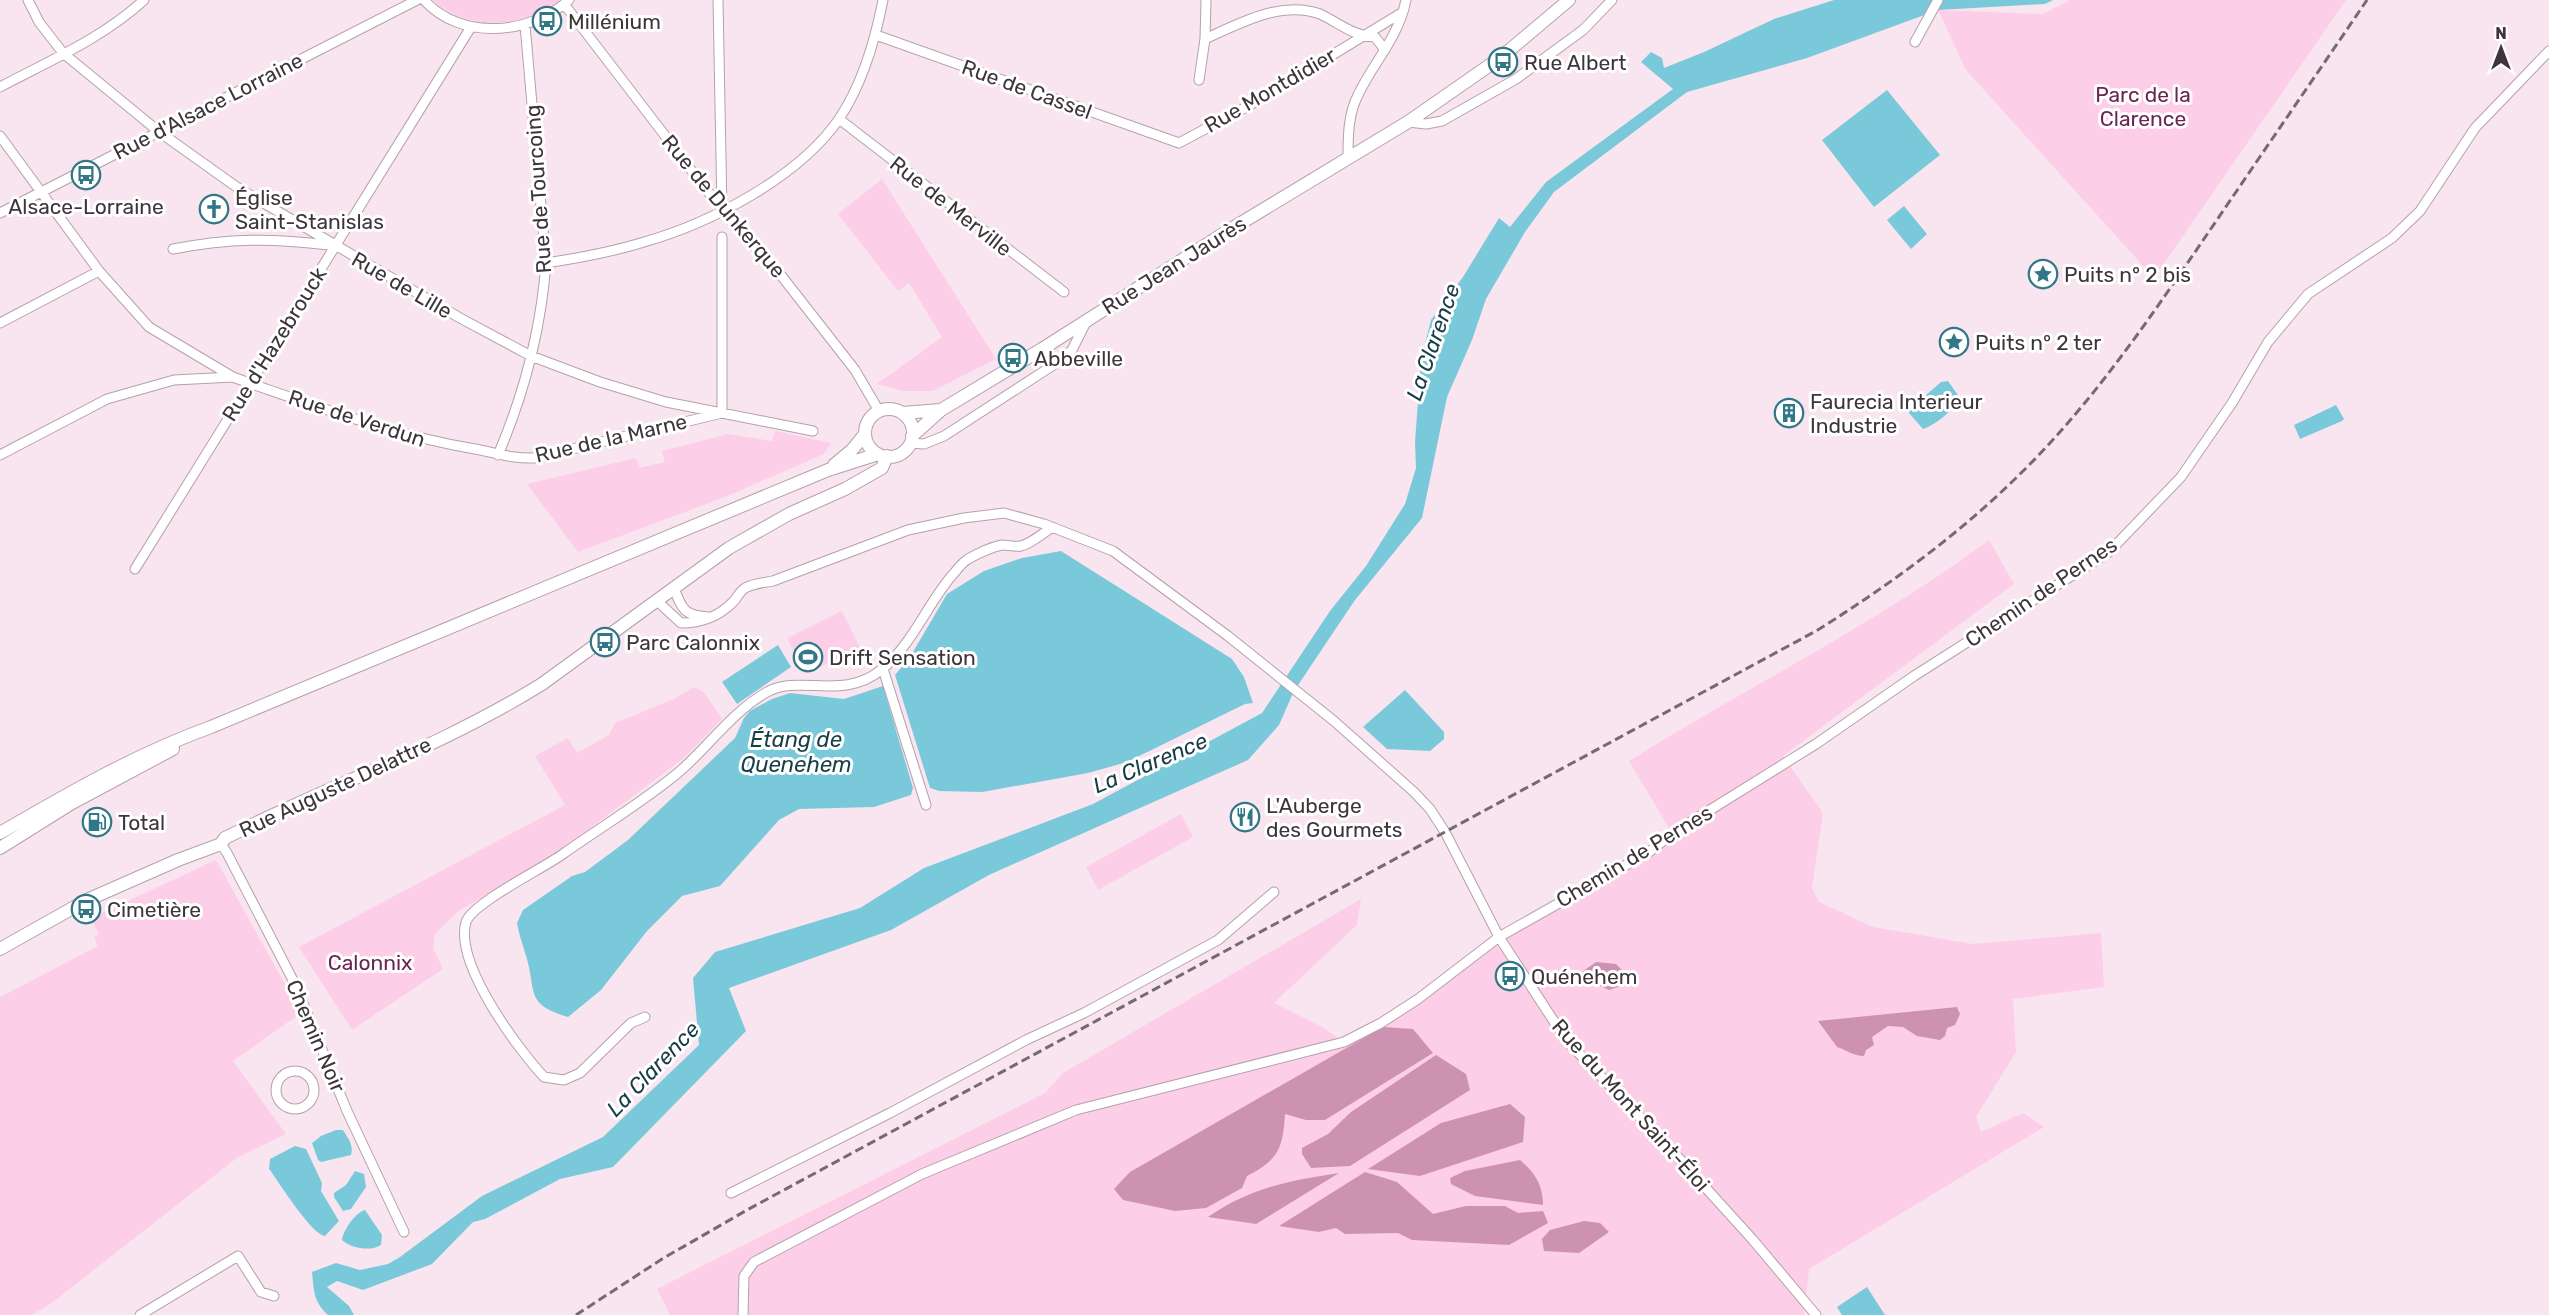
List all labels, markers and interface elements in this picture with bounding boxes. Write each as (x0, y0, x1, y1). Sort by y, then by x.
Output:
bus stop icon: Millénium (531, 5, 563, 37)
place label: Millénium (568, 9, 661, 34)
north arrow (2471, 18, 2531, 78)
text: N (2495, 24, 2507, 43)
street label: Rue Montdidier (1200, 42, 1340, 138)
bus stop icon: Rue Albert (1487, 46, 1519, 78)
street label: Rue d'Alsace Lorraine (109, 47, 307, 165)
place label: Rue Albert (1524, 50, 1626, 75)
street label: Rue de Cassel (959, 54, 1095, 124)
park label: Parc de la Clarence (2095, 82, 2191, 131)
street label: Rue de Tourcoing (520, 104, 556, 274)
street label: Rue de Dunkerque (657, 129, 791, 283)
street label: Rue de Merville (885, 151, 1017, 261)
bus stop icon: Alsace-Lorraine (70, 159, 102, 191)
place label: Église Saint-Stanislas (235, 185, 384, 234)
church icon: Église Saint-Stanislas (198, 193, 230, 225)
place label: Alsace-Lorraine (8, 194, 164, 219)
street label: Rue Jean Jaurès (1097, 211, 1251, 319)
street label: Rue de Lille (347, 246, 457, 324)
place icon: Puits n° 2 bis (2027, 258, 2059, 290)
street label: Rue d'Hazebrouck (217, 262, 331, 426)
place label: Puits n° 2 bis (2064, 262, 2191, 287)
water label: La Clarence (1400, 280, 1466, 404)
place icon: Puits n° 2 ter (1938, 326, 1970, 358)
place label: Puits n° 2 ter (1975, 330, 2101, 355)
bus stop icon: Abbeville (997, 342, 1029, 374)
place label: Abbeville (1034, 346, 1123, 371)
street label: Rue de Verdun (286, 384, 428, 452)
place label: Faurecia Interieur Industrie (1810, 389, 1983, 438)
building icon: Faurecia Interieur Industrie (1773, 397, 1805, 429)
street label: Rue de la Marne (533, 408, 689, 468)
street label: Chemin de Pernes (1960, 532, 2122, 652)
bus stop icon: Parc Calonnix (589, 626, 621, 658)
place label: Parc Calonnix (626, 630, 760, 655)
sports icon: Drift Sensation (792, 641, 824, 673)
place label: Drift Sensation (829, 645, 976, 670)
water label: Étang de Quenehem (740, 726, 852, 778)
water label: La Clarence (1089, 727, 1211, 799)
street label: Rue Auguste Delattre (235, 731, 435, 843)
place label: L'Auberge des Gourmets (1266, 793, 1402, 842)
street label: Chemin de Pernes (1551, 799, 1717, 913)
restaurant icon: L'Auberge des Gourmets (1229, 801, 1261, 833)
fuel station icon: Total (81, 806, 113, 838)
place label: Total (118, 810, 165, 835)
bus stop icon: Cimetière (70, 893, 102, 925)
place label: Cimetière (107, 897, 201, 922)
park label: Calonnix (328, 950, 412, 975)
bus stop icon: Quénehem (1494, 960, 1526, 992)
place label: Quénehem (1531, 964, 1637, 989)
street label: Chemin Noir (281, 976, 351, 1096)
street label: Rue du Mont Saint-Éloi (1547, 1014, 1715, 1196)
water label: La Clarence (601, 1016, 705, 1122)

